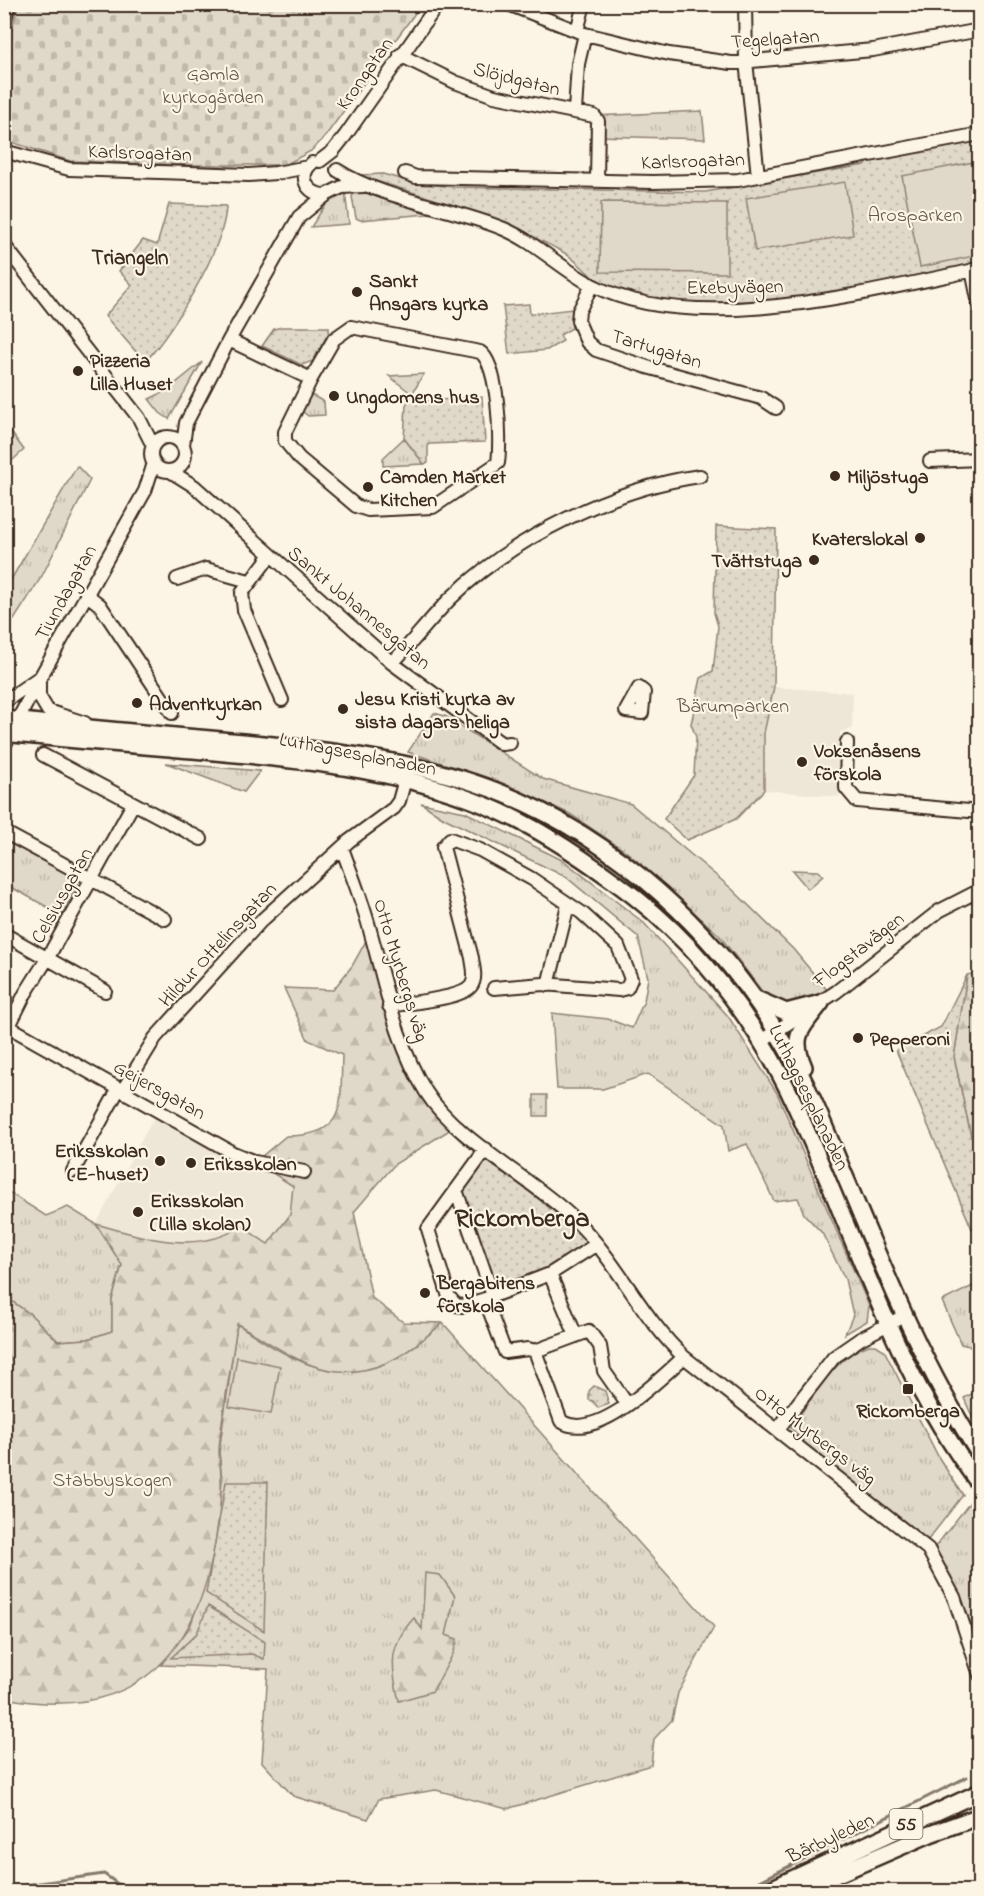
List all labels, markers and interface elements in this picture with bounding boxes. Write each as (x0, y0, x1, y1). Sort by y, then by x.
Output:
street label: Tegelgatan (730, 23, 821, 59)
street label: Krongatan (330, 32, 403, 117)
street label: Slöjdgatan (470, 56, 563, 106)
park label: Gamla kyrkogården (162, 61, 264, 114)
street label: Karlsrogatan (87, 138, 193, 172)
street label: Karlsrogatan (641, 146, 746, 180)
park label: Arosparken (868, 202, 962, 231)
district label: Triangeln (92, 244, 168, 276)
place label: Sankt Ansgars kyrka (369, 268, 488, 321)
street label: Ekebyvägen (686, 273, 784, 305)
marker: Sankt Ansgars kyrka (350, 285, 364, 299)
street label: Tartugatan (607, 323, 705, 379)
place label: Pizzeria Lilla Huset (90, 348, 173, 400)
marker: Pizzeria Lilla Huset (71, 364, 85, 378)
place label: Ungdomens hus (346, 384, 480, 414)
marker: Ungdomens hus (327, 389, 341, 403)
place label: Camden Market Kitchen (380, 464, 506, 516)
place label: Miljöstuga (847, 464, 929, 494)
marker: Miljöstuga (828, 469, 842, 483)
marker: Camden Market Kitchen (361, 480, 375, 494)
place label: Kvaterslokal (812, 526, 908, 555)
marker: Kvaterslokal (913, 531, 927, 545)
street label: Tiundagatan (29, 540, 106, 647)
street label: Sankt Johannesgatan (280, 540, 437, 679)
place label: Tvättstuga (711, 548, 802, 578)
marker: Tvättstuga (807, 553, 821, 567)
place label: Jesu Kristi kyrka av sista dagars heliga (355, 686, 516, 739)
place label: Adventkyrkan (149, 691, 262, 721)
park label: Bärumparken (676, 693, 789, 722)
marker: Adventkyrkan (130, 696, 144, 710)
marker: Jesu Kristi kyrka av sista dagars heliga (336, 702, 350, 716)
street label: Luthagsesplanaden (276, 726, 439, 786)
place label: Voksenåsens förskola (813, 738, 921, 790)
marker: Voksenåsens förskola (795, 755, 809, 769)
street label: Celsiusgatan (25, 843, 102, 950)
street label: Hildur Ottelinsgatan (153, 876, 286, 1016)
street label: Otto Myrbergs väg (363, 896, 435, 1046)
street label: Flogstavägen (807, 906, 912, 997)
street label: Luthagsesplanaden (759, 1020, 856, 1177)
place label: Pepperoni (870, 1026, 951, 1055)
marker: Pepperoni (851, 1031, 865, 1045)
street label: Geijersgatan (107, 1054, 210, 1129)
place label: Eriksskolan (E-huset) (54, 1138, 148, 1190)
place label: Eriksskolan (203, 1151, 297, 1180)
marker: Eriksskolan (E-huset) (153, 1154, 167, 1168)
marker: Eriksskolan (184, 1156, 198, 1170)
place label: Eriksskolan (Lilla skolan) (150, 1188, 251, 1240)
district label: Rickomberga (455, 1201, 589, 1240)
marker: Eriksskolan (Lilla skolan) (131, 1205, 145, 1219)
place label: Bergabitens förskola (436, 1270, 535, 1322)
marker: Bergabitens förskola (418, 1286, 432, 1300)
street label: Otto Myrbergs väg (747, 1380, 882, 1495)
marker: Rickomberga (901, 1382, 915, 1396)
place label: Rickomberga (856, 1398, 960, 1428)
park label: Stabbyskogen (52, 1467, 172, 1497)
street label: Bärbyleden (781, 1806, 880, 1873)
road number: 55 (890, 1809, 922, 1839)

